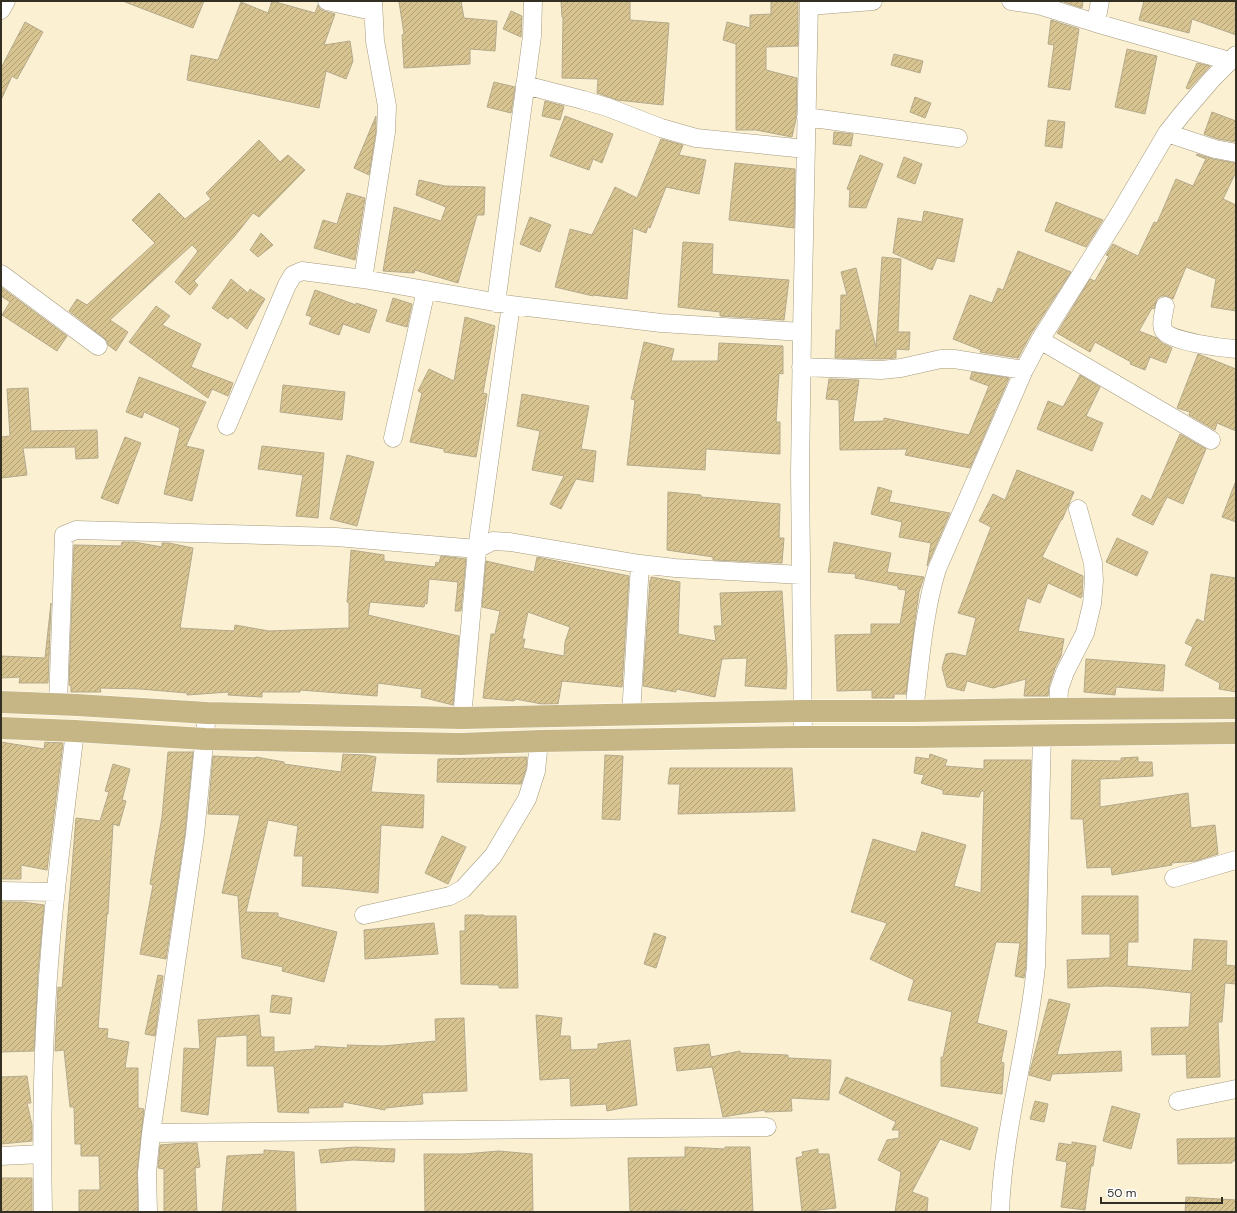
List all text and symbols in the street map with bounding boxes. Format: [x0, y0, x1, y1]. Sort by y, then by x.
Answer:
scale bar [1101, 1179, 1222, 1205]
text: 50 m [1107, 1185, 1136, 1201]

